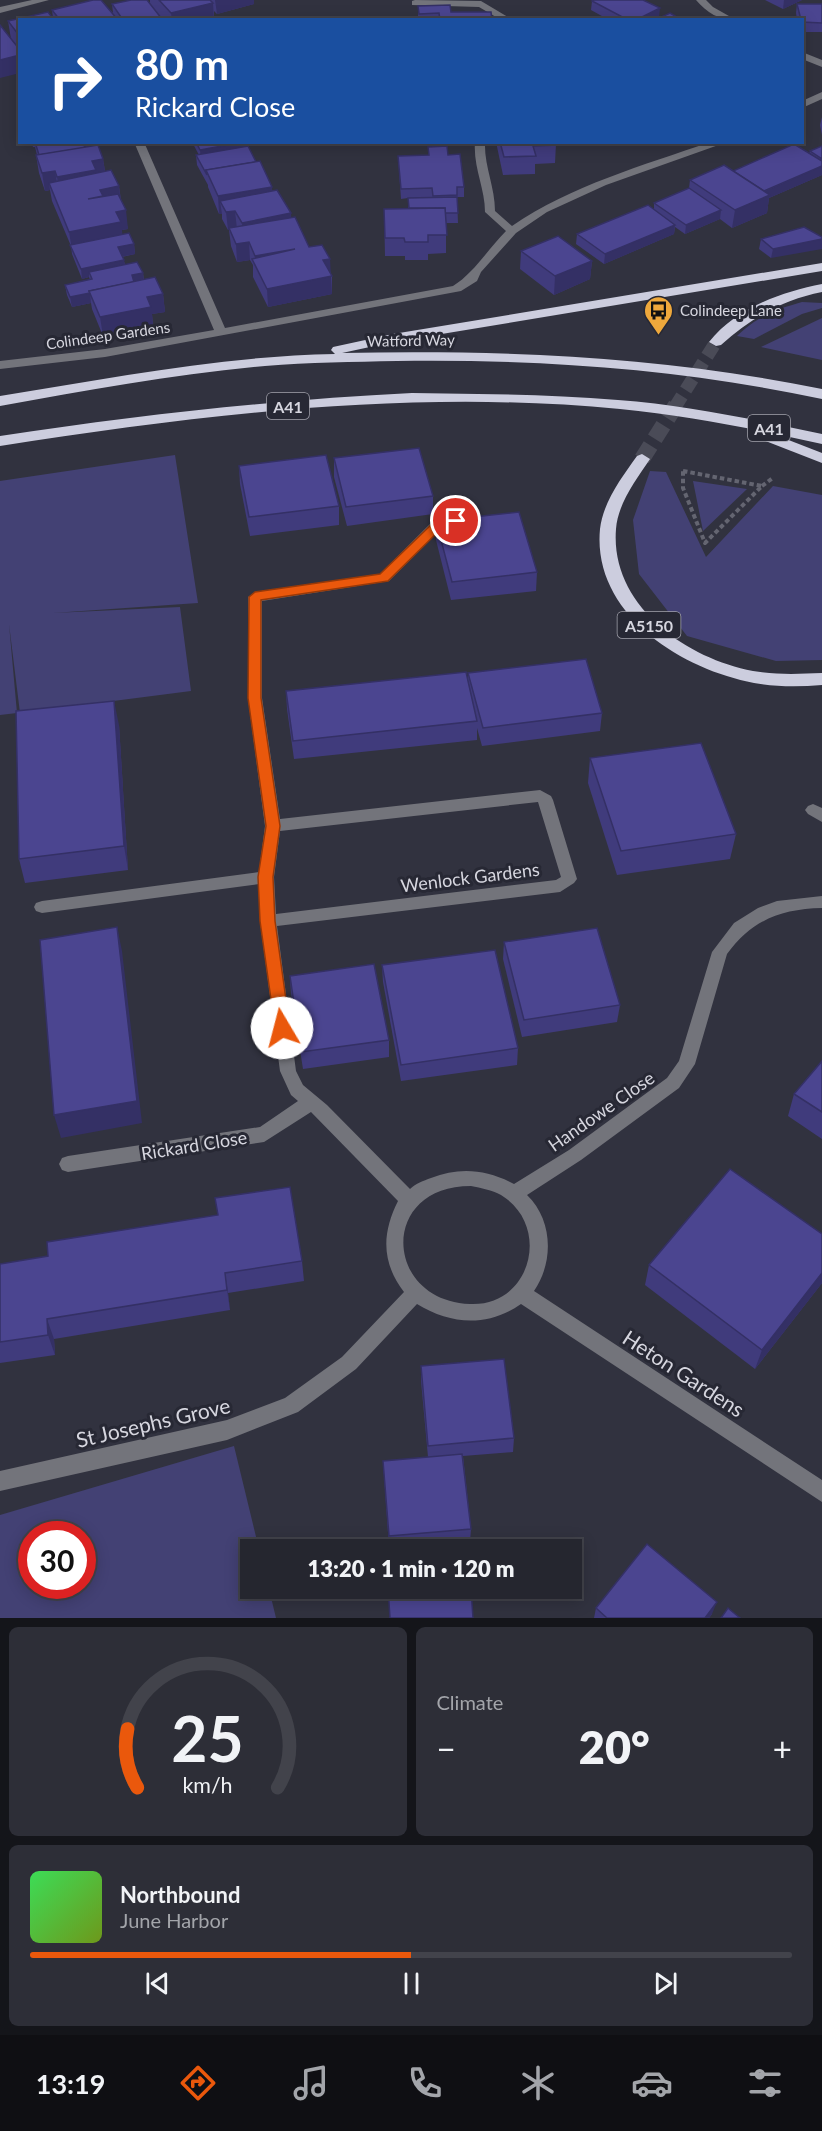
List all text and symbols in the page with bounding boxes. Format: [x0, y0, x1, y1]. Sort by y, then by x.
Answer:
text: 80 m [135, 39, 229, 89]
icon: right [36, 42, 114, 120]
text: Rickard Close [135, 90, 295, 123]
bus stop icon: Colindeep Lane [643, 294, 675, 336]
place label: Colindeep Lane [680, 301, 782, 319]
street label: Colindeep Gardens [45, 317, 171, 353]
street label: Watford Way [367, 330, 455, 350]
road number: A41 [267, 393, 309, 419]
road number: A41 [748, 415, 790, 441]
pin [430, 495, 481, 546]
icon: arrive [439, 504, 472, 537]
road number: A5150 [618, 612, 680, 638]
street label: Wenlock Gardens [399, 858, 541, 896]
position arrow [250, 996, 314, 1060]
street label: Handowe Close [544, 1066, 658, 1156]
street label: Rickard Close [140, 1126, 248, 1164]
street label: Heton Gardens [619, 1324, 749, 1422]
street label: St Josephs Grove [74, 1392, 232, 1452]
speed limit sign: 30 [18, 1521, 96, 1599]
text: 13:20 · 1 min · 120 m [308, 1555, 514, 1582]
text: Climate [437, 1690, 503, 1714]
text: 25 [172, 1700, 244, 1775]
text: 20° [579, 1720, 650, 1774]
text: − [437, 1728, 456, 1768]
text: + [773, 1728, 792, 1768]
text: km/h [183, 1773, 233, 1799]
text: Northbound [120, 1881, 240, 1908]
text: June Harbor [120, 1908, 228, 1932]
icon: previous [141, 1967, 174, 2000]
icon: pause [395, 1967, 428, 2000]
icon: next [649, 1967, 682, 2000]
icon: directions [177, 2062, 219, 2104]
icon: music [290, 2062, 332, 2104]
icon: phone [404, 2062, 446, 2104]
icon: climate [517, 2062, 559, 2104]
icon: car [631, 2062, 673, 2104]
icon: filters [744, 2062, 786, 2104]
text: 13:19 [36, 2067, 105, 2100]

